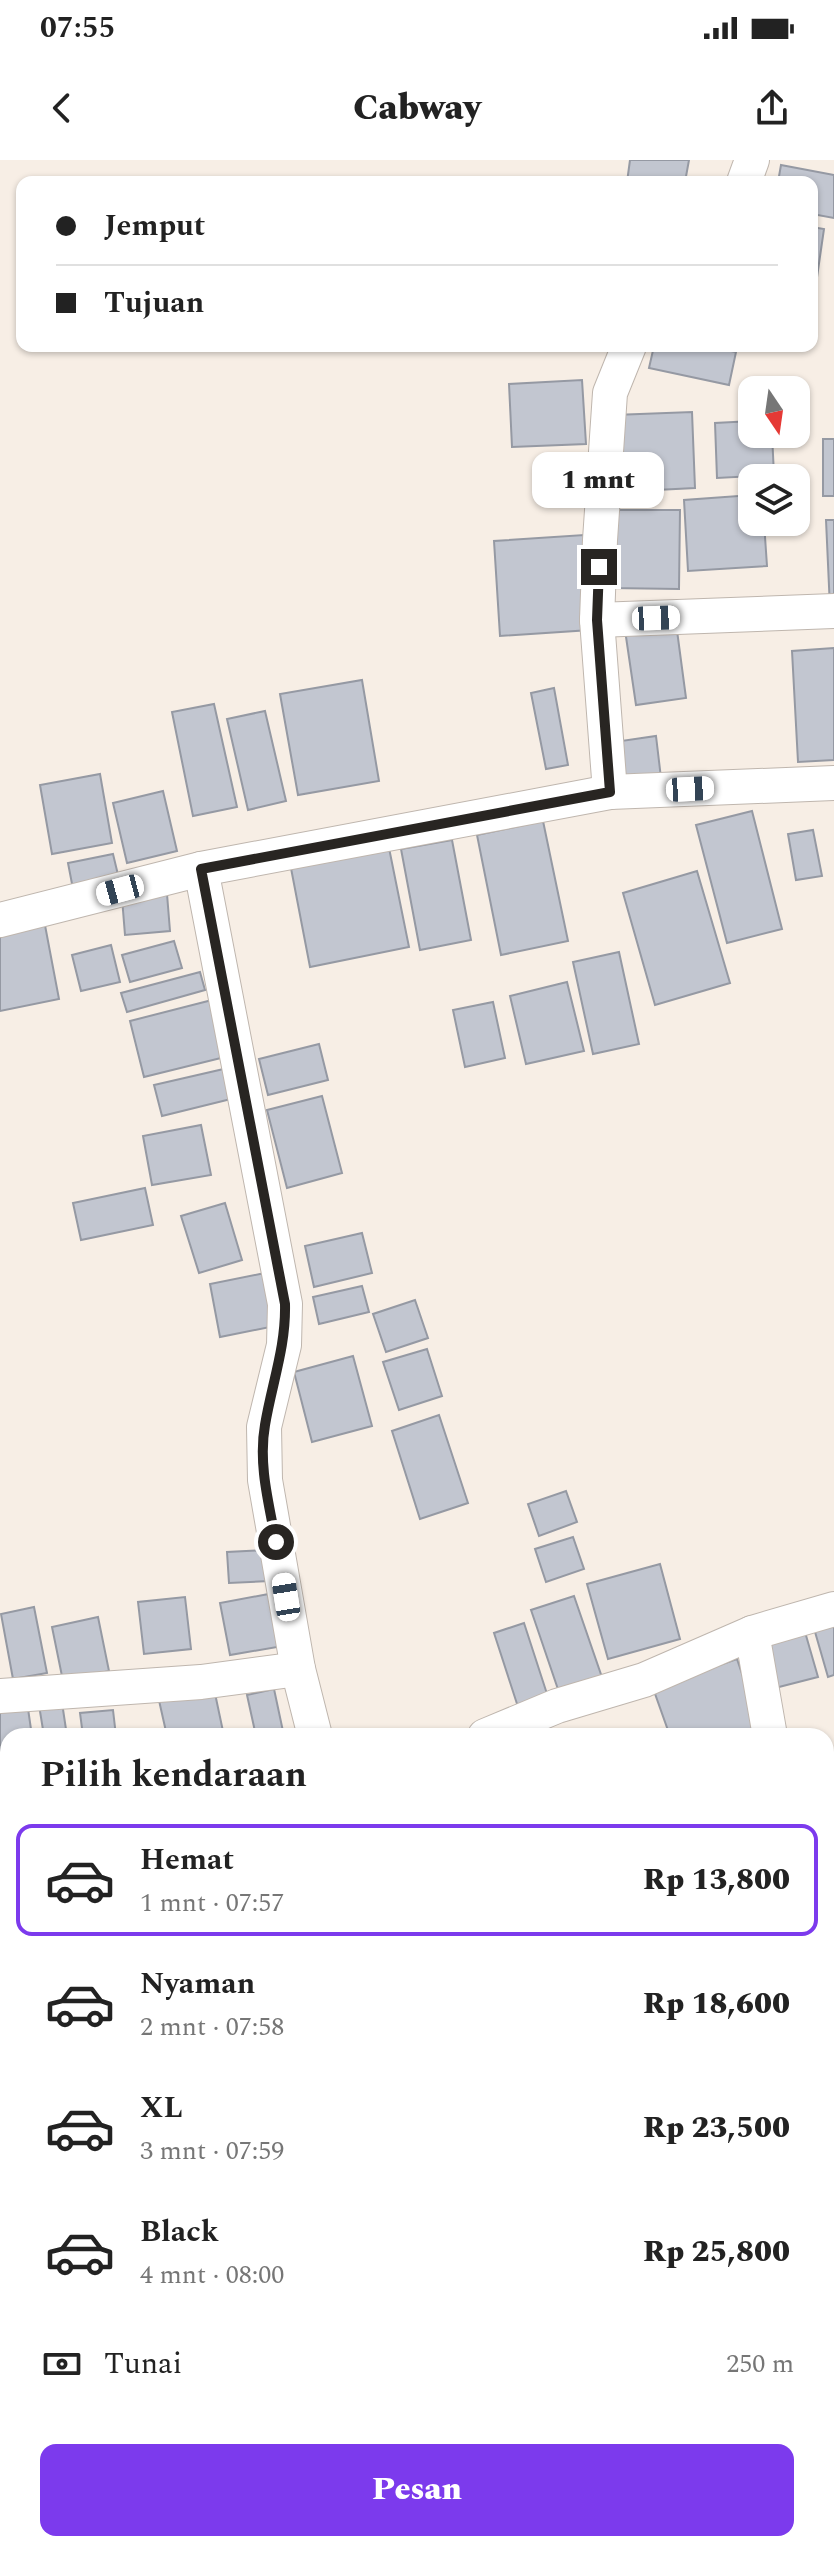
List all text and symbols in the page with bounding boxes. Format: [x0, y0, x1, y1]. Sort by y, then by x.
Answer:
text: 07:55 [40, 5, 115, 51]
text: Cabway [353, 81, 481, 136]
icon: back [40, 86, 84, 130]
icon: share [750, 86, 794, 130]
text: Jemput [104, 203, 205, 249]
text: Tujuan [104, 280, 204, 326]
north arrow [738, 376, 810, 448]
map controls [738, 376, 810, 536]
callout: 1 mnt [533, 451, 665, 507]
text: 1 mnt [561, 460, 635, 500]
button: layers [738, 464, 810, 536]
route end [581, 549, 617, 585]
car [632, 605, 680, 631]
car [665, 776, 715, 802]
car [94, 872, 146, 908]
route start [258, 1524, 294, 1560]
car [270, 1571, 302, 1623]
text: Pilih kendaraan [40, 1748, 307, 1803]
text: Hemat [140, 1837, 234, 1883]
icon: car [44, 1844, 116, 1916]
text: Rp 13,800 [643, 1857, 790, 1903]
text: 1 mnt · 07:57 [140, 1883, 284, 1923]
text: Nyaman [140, 1961, 255, 2007]
icon: car [44, 1968, 116, 2040]
text: Rp 18,600 [643, 1981, 790, 2027]
text: 2 mnt · 07:58 [140, 2007, 284, 2047]
text: XL [140, 2085, 183, 2131]
icon: car [44, 2092, 116, 2164]
text: Rp 23,500 [643, 2105, 790, 2151]
text: 3 mnt · 07:59 [140, 2131, 284, 2171]
text: Black [140, 2209, 219, 2255]
icon: car [44, 2216, 116, 2288]
text: Rp 25,800 [643, 2229, 790, 2275]
text: 4 mnt · 08:00 [140, 2255, 284, 2295]
text: Tunai [104, 2341, 182, 2387]
icon: cash [40, 2342, 84, 2386]
text: 250 m [726, 2344, 794, 2384]
button: Pesan [40, 2444, 794, 2536]

